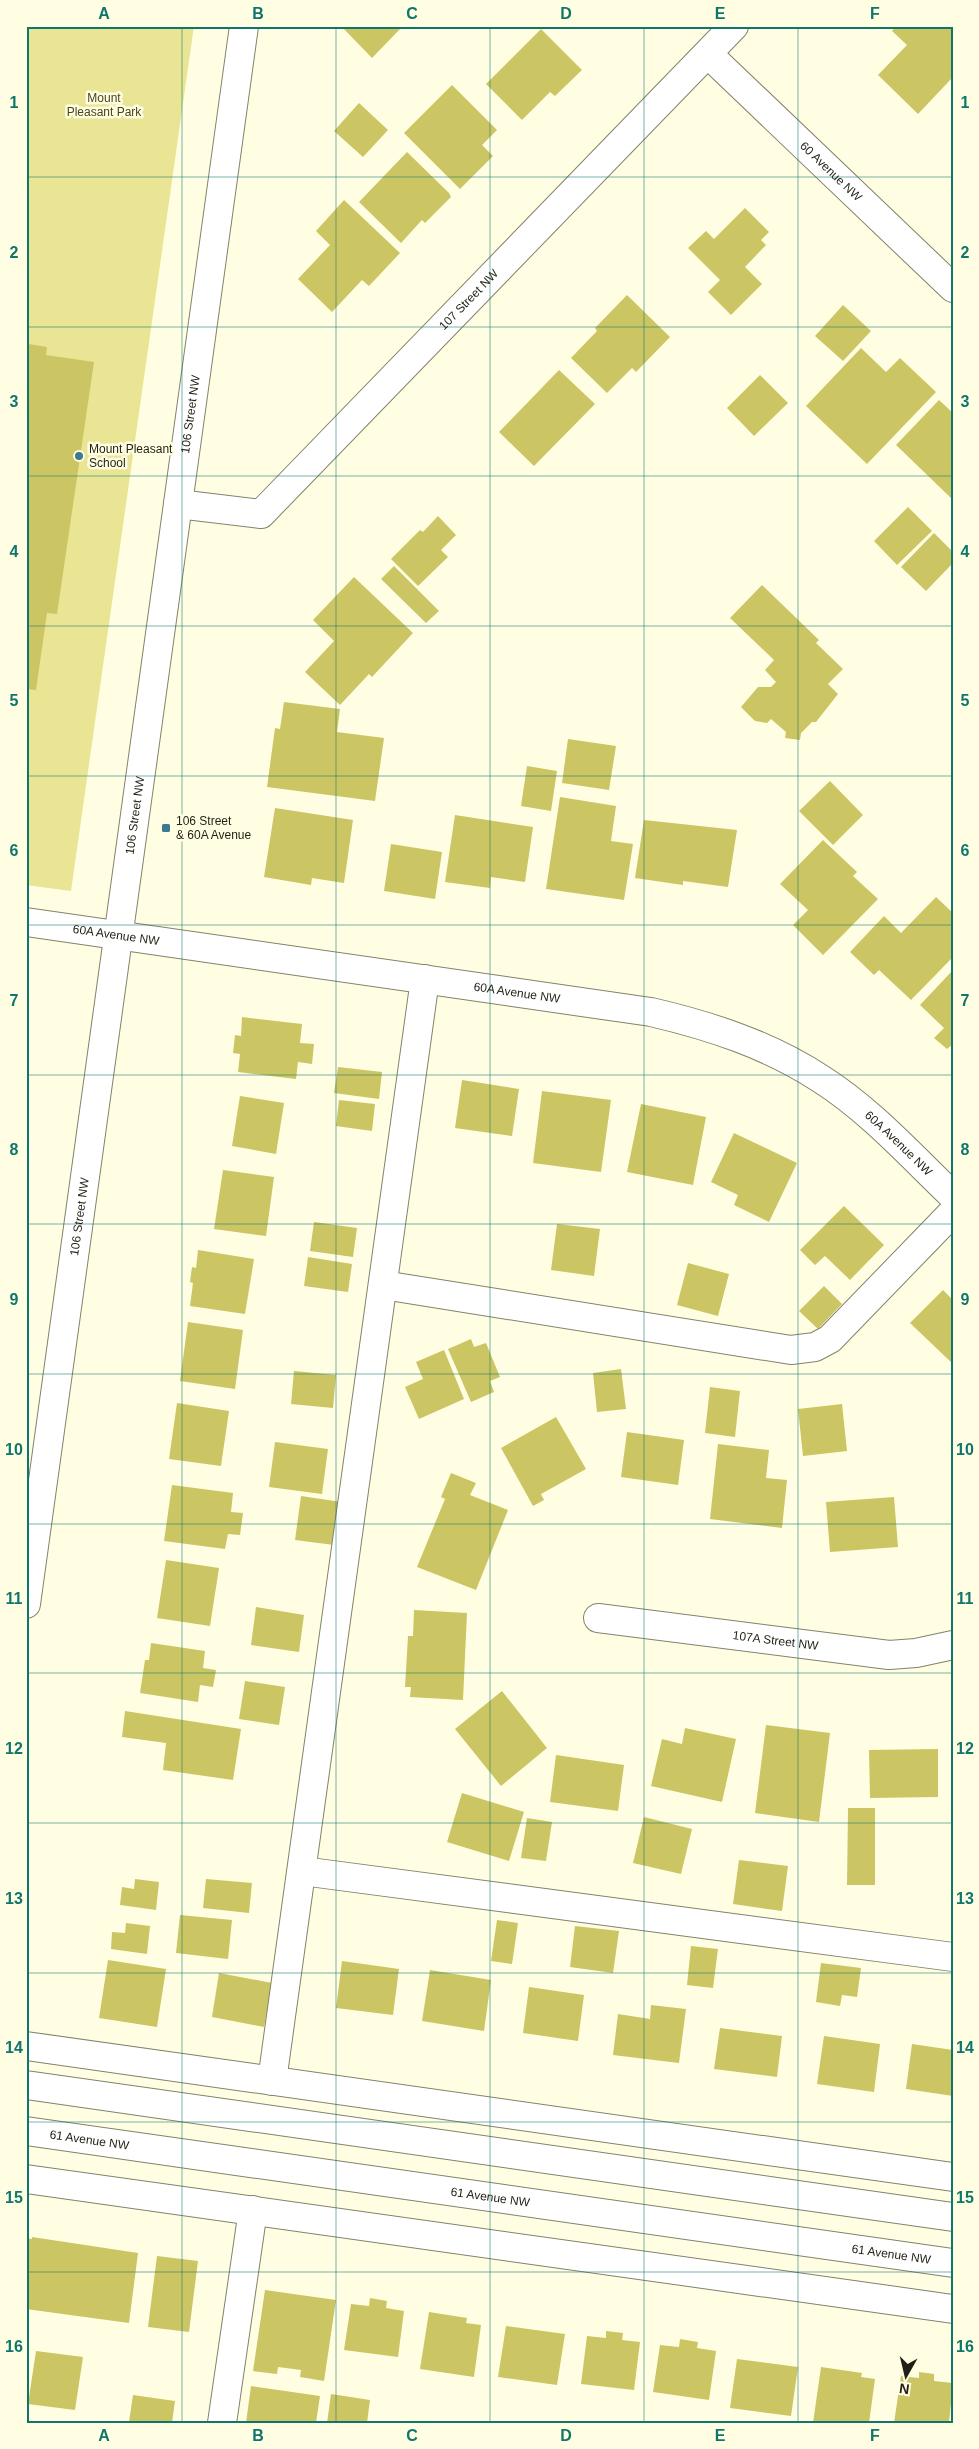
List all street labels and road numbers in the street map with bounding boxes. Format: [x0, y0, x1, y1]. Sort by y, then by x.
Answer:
street label: 60 Avenue NW [797, 139, 865, 205]
street label: 107 Street NW [436, 266, 502, 333]
street label: 106 Street NW [178, 374, 203, 454]
street label: 106 Street NW [123, 775, 147, 855]
street label: 60A Avenue NW [72, 922, 161, 948]
street label: 60A Avenue NW [473, 980, 562, 1006]
street label: 60A Avenue NW [862, 1108, 935, 1179]
street label: 106 Street NW [67, 1176, 92, 1257]
street label: 107A Street NW [732, 1628, 820, 1653]
street label: 61 Avenue NW [49, 2127, 131, 2153]
street label: 61 Avenue NW [450, 2185, 532, 2210]
street label: 61 Avenue NW [851, 2242, 932, 2267]

